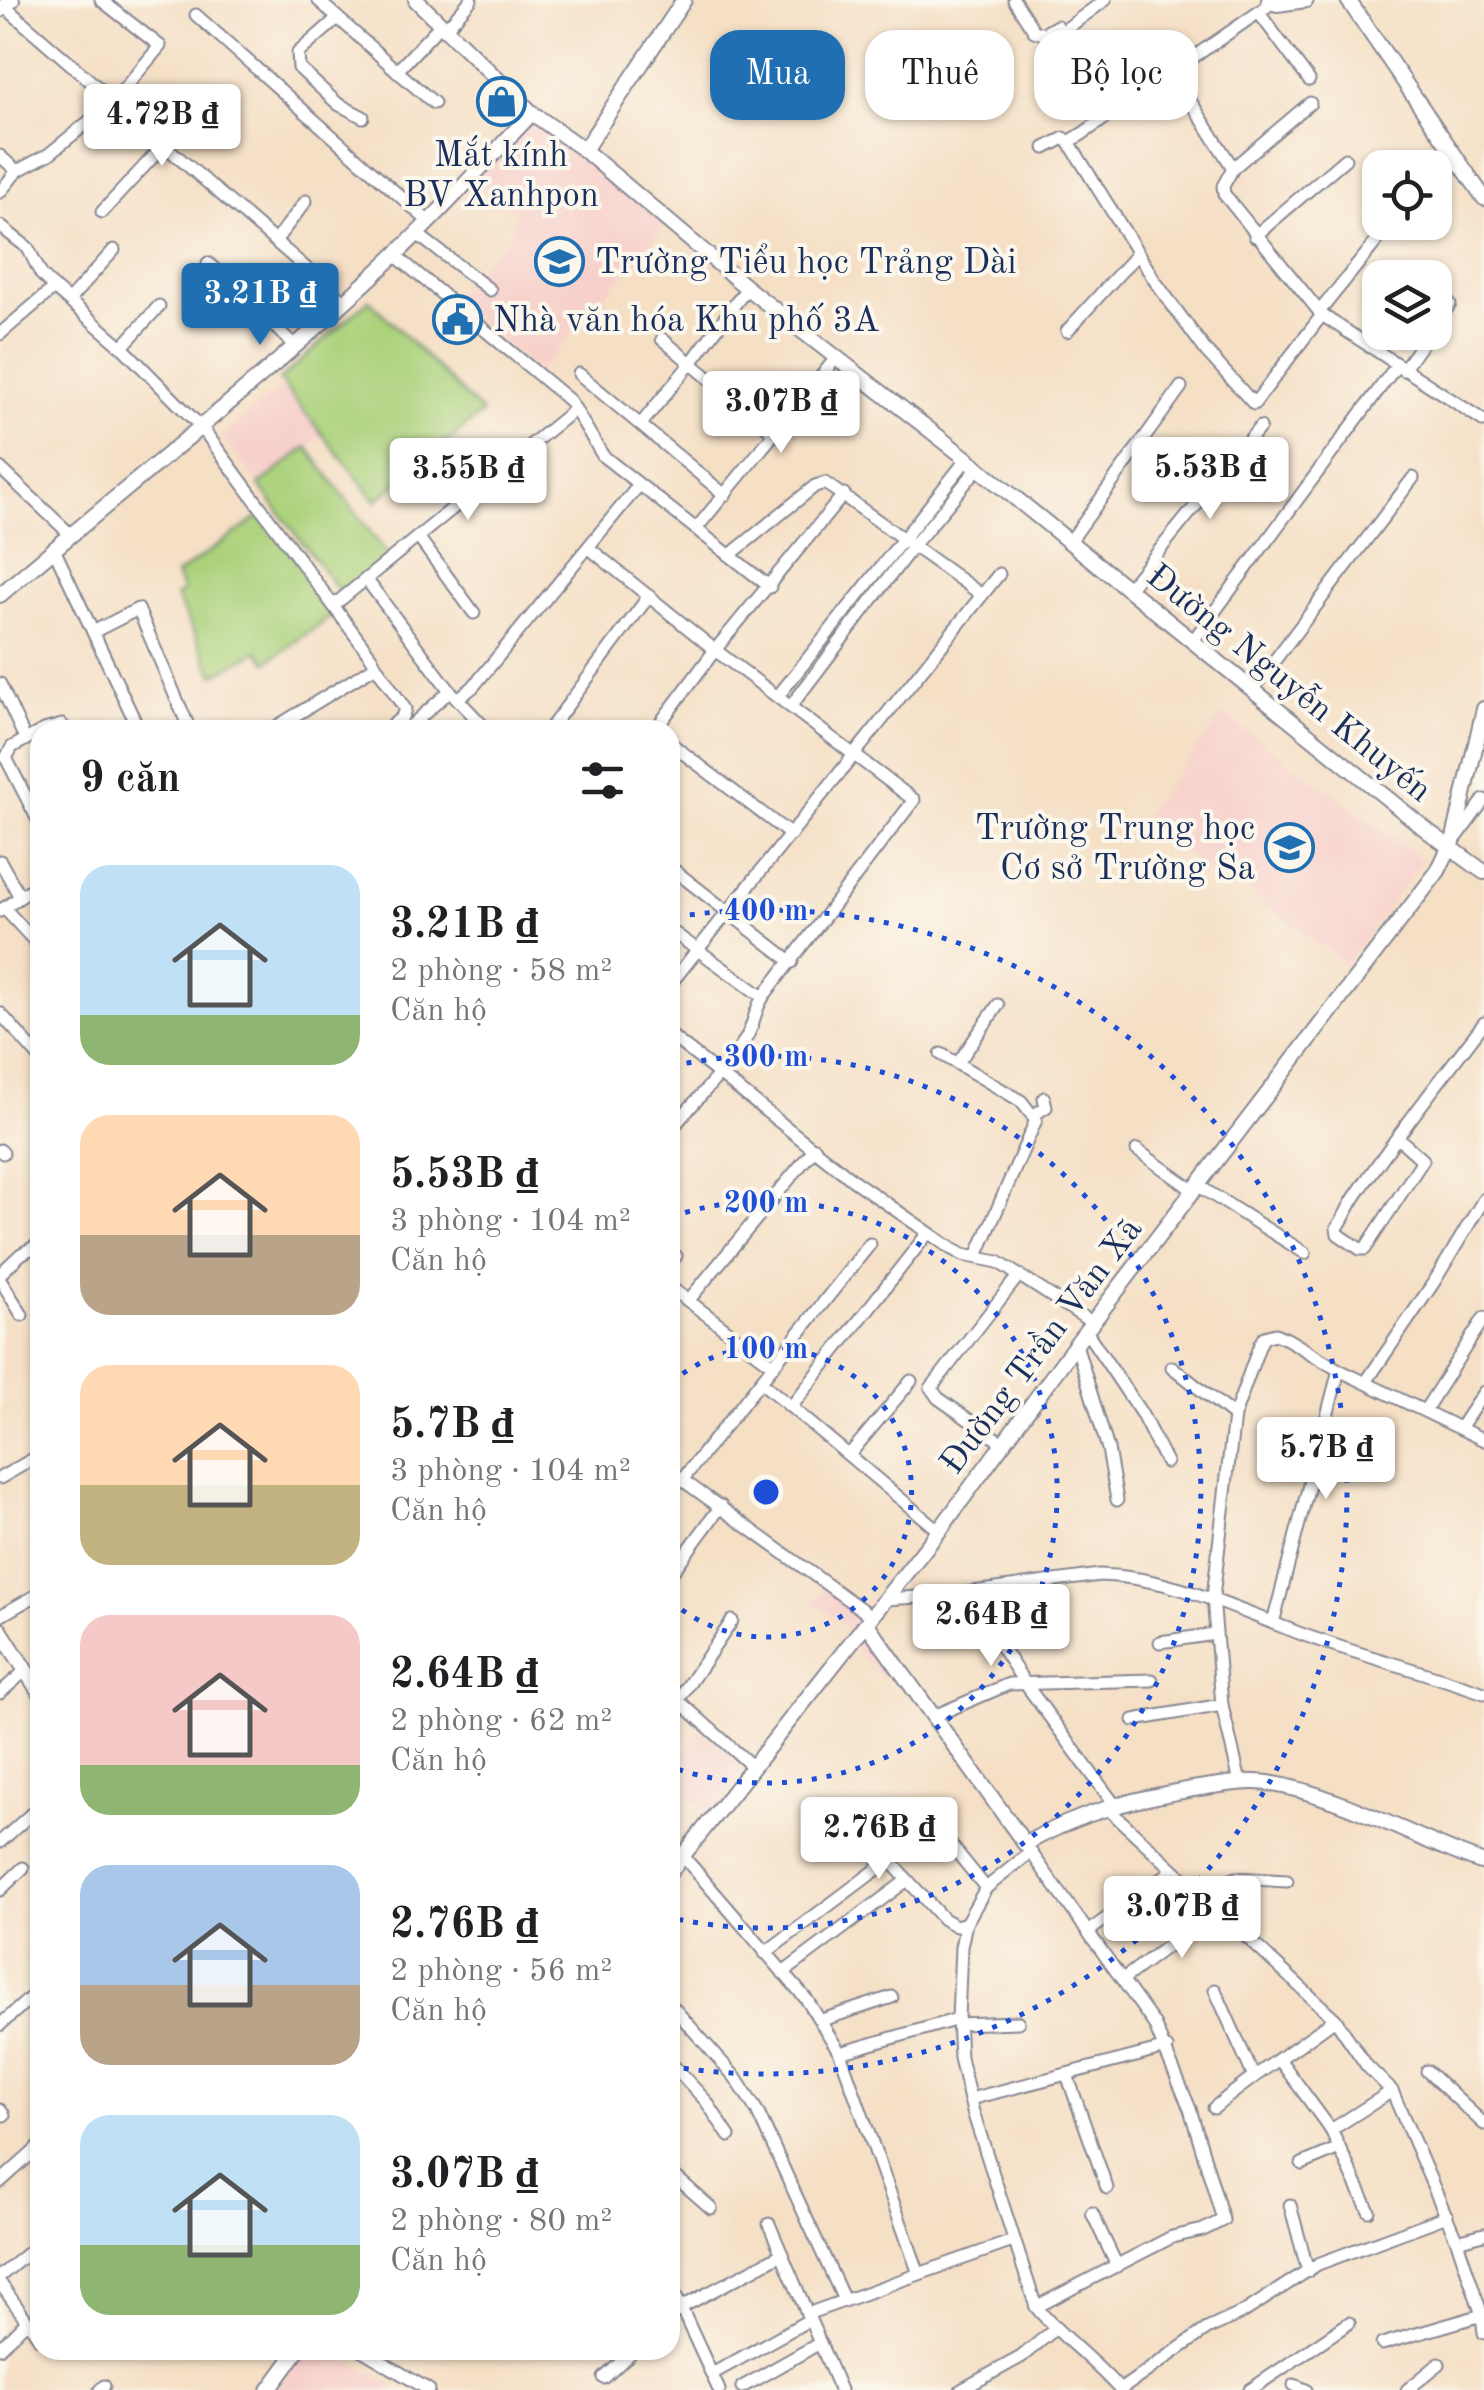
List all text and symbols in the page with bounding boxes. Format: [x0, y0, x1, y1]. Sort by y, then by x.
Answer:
chip: Mua [710, 30, 845, 120]
chip: Thuê [865, 30, 1014, 120]
chip: Bộ lọc [1034, 30, 1198, 120]
shop icon: Mắt kính BV Xanhpon [475, 76, 527, 128]
pin: 4.72B ₫ [70, 84, 254, 169]
text: 4.72B ₫ [106, 100, 218, 132]
place label: Mắt kính BV Xanhpon [403, 135, 599, 214]
map controls [1362, 150, 1452, 350]
button: locate [1362, 150, 1452, 240]
school or university icon: Trường Tiểu học Trảng Dài [534, 235, 586, 287]
place label: Trường Tiểu học Trảng Dài [595, 243, 1017, 281]
button: layers [1362, 260, 1452, 350]
pin: 3.21B ₫ [168, 263, 352, 348]
text: 3.21B ₫ [204, 279, 316, 311]
public building icon: Nhà văn hóa Khu phố 3A [432, 293, 484, 345]
place label: Nhà văn hóa Khu phố 3A [493, 302, 879, 339]
pin: 3.07B ₫ [689, 371, 873, 456]
text: 3.07B ₫ [725, 387, 837, 419]
pin: 5.53B ₫ [1118, 437, 1302, 522]
pin: 3.55B ₫ [376, 438, 560, 523]
text: 5.53B ₫ [1154, 453, 1266, 485]
text: 3.55B ₫ [412, 454, 524, 486]
street label: Đường Nguyễn Khuyến [1139, 556, 1439, 809]
icon: filters [575, 753, 630, 808]
text: 9 căn [80, 759, 180, 801]
place label: Trường Trung học Cơ sở Trường Sa [975, 812, 1255, 887]
school or university icon: Trường Trung học Cơ sở Trường Sa [1264, 821, 1316, 873]
text: 400 m [724, 897, 808, 927]
icon: home [160, 905, 280, 1025]
text: 3.21B ₫ [390, 905, 538, 947]
text: 2 phòng · 58 m² [390, 956, 612, 988]
text: Căn hộ [390, 996, 487, 1028]
text: 300 m [724, 1043, 808, 1073]
icon: home [160, 1155, 280, 1275]
text: 5.53B ₫ [390, 1155, 538, 1197]
text: 200 m [724, 1189, 808, 1219]
text: 3 phòng · 104 m² [390, 1206, 631, 1238]
street label: Đường Trần Văn Xã [931, 1210, 1149, 1481]
text: Căn hộ [390, 1246, 487, 1278]
text: 100 m [724, 1335, 808, 1365]
icon: home [160, 1405, 280, 1525]
text: 5.7B ₫ [390, 1405, 514, 1447]
pin: 5.7B ₫ [1245, 1417, 1407, 1502]
text: 5.7B ₫ [1279, 1433, 1373, 1465]
text: 3 phòng · 104 m² [390, 1456, 631, 1488]
centre of rings [748, 1474, 784, 1510]
text: Căn hộ [390, 1496, 487, 1528]
pin: 2.64B ₫ [899, 1584, 1083, 1669]
text: 2.64B ₫ [935, 1600, 1047, 1632]
icon: home [160, 1655, 280, 1775]
text: 2.64B ₫ [390, 1655, 538, 1697]
text: 2 phòng · 62 m² [390, 1706, 612, 1738]
text: Căn hộ [390, 1746, 487, 1778]
pin: 2.76B ₫ [787, 1797, 971, 1882]
text: 2.76B ₫ [823, 1813, 935, 1845]
pin: 3.07B ₫ [1090, 1876, 1274, 1961]
text: 3.07B ₫ [1126, 1892, 1238, 1924]
icon: home [160, 1905, 280, 2025]
text: 2.76B ₫ [390, 1905, 538, 1947]
text: 2 phòng · 56 m² [390, 1956, 612, 1988]
text: Căn hộ [390, 1996, 487, 2028]
icon: home [160, 2155, 280, 2275]
text: 3.07B ₫ [390, 2155, 538, 2197]
text: 2 phòng · 80 m² [390, 2206, 612, 2238]
text: Căn hộ [390, 2246, 487, 2278]

